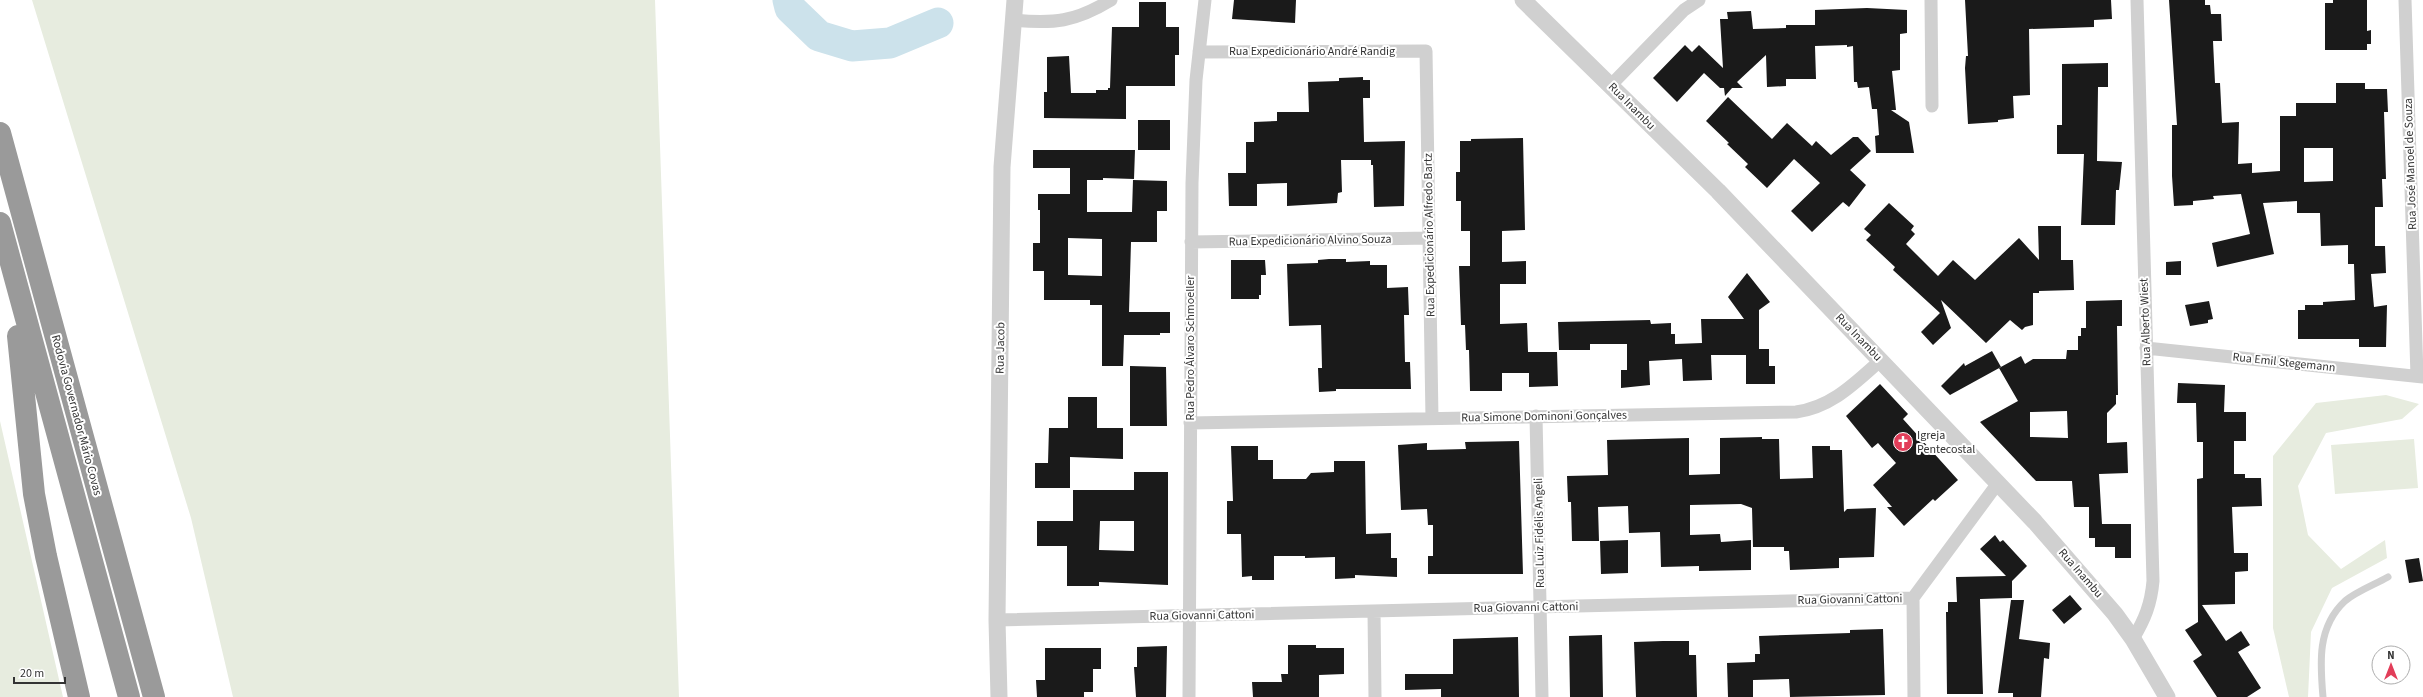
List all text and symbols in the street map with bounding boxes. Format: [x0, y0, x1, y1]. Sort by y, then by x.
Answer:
street label: Rua Expedicionário André Randig [1229, 43, 1395, 60]
street label: Rua Inambu [1604, 79, 1659, 134]
street label: Rua José Manoel de Souza [2400, 98, 2421, 230]
street label: Rua Expedicionário Alfredo Bartz [1420, 153, 1439, 317]
street label: Rua Expedicionário Alvino Souza [1228, 231, 1392, 250]
street label: Rua Pedro Álvaro Schmoeller [1182, 275, 1199, 420]
street label: Rua Alberto Wiest [2135, 278, 2156, 366]
street label: Rua Inambu [1831, 310, 1886, 365]
street label: Rua Jacob [992, 322, 1009, 374]
street label: Rodovia Governador Mário Covas [47, 333, 106, 497]
street label: Rua Emil Stegemann [2232, 349, 2336, 376]
street label: Rua Simone Dominoni Gonçalves [1461, 407, 1627, 426]
place label: Igreja Pentecostal [1917, 427, 1975, 458]
church icon: Igreja Pentecostal [1892, 431, 1914, 453]
street label: Rua Luiz Fidélis Angeli [1530, 478, 1549, 588]
street label: Rua Inambu [2054, 545, 2107, 602]
street label: Rua Giovanni Cattoni [1797, 590, 1903, 609]
street label: Rua Giovanni Cattoni [1473, 598, 1579, 617]
street label: Rua Giovanni Cattoni [1149, 606, 1255, 625]
north arrow [2371, 645, 2411, 685]
text: N [2387, 648, 2395, 663]
scale bar [14, 659, 65, 685]
text: 20 m [20, 665, 44, 682]

